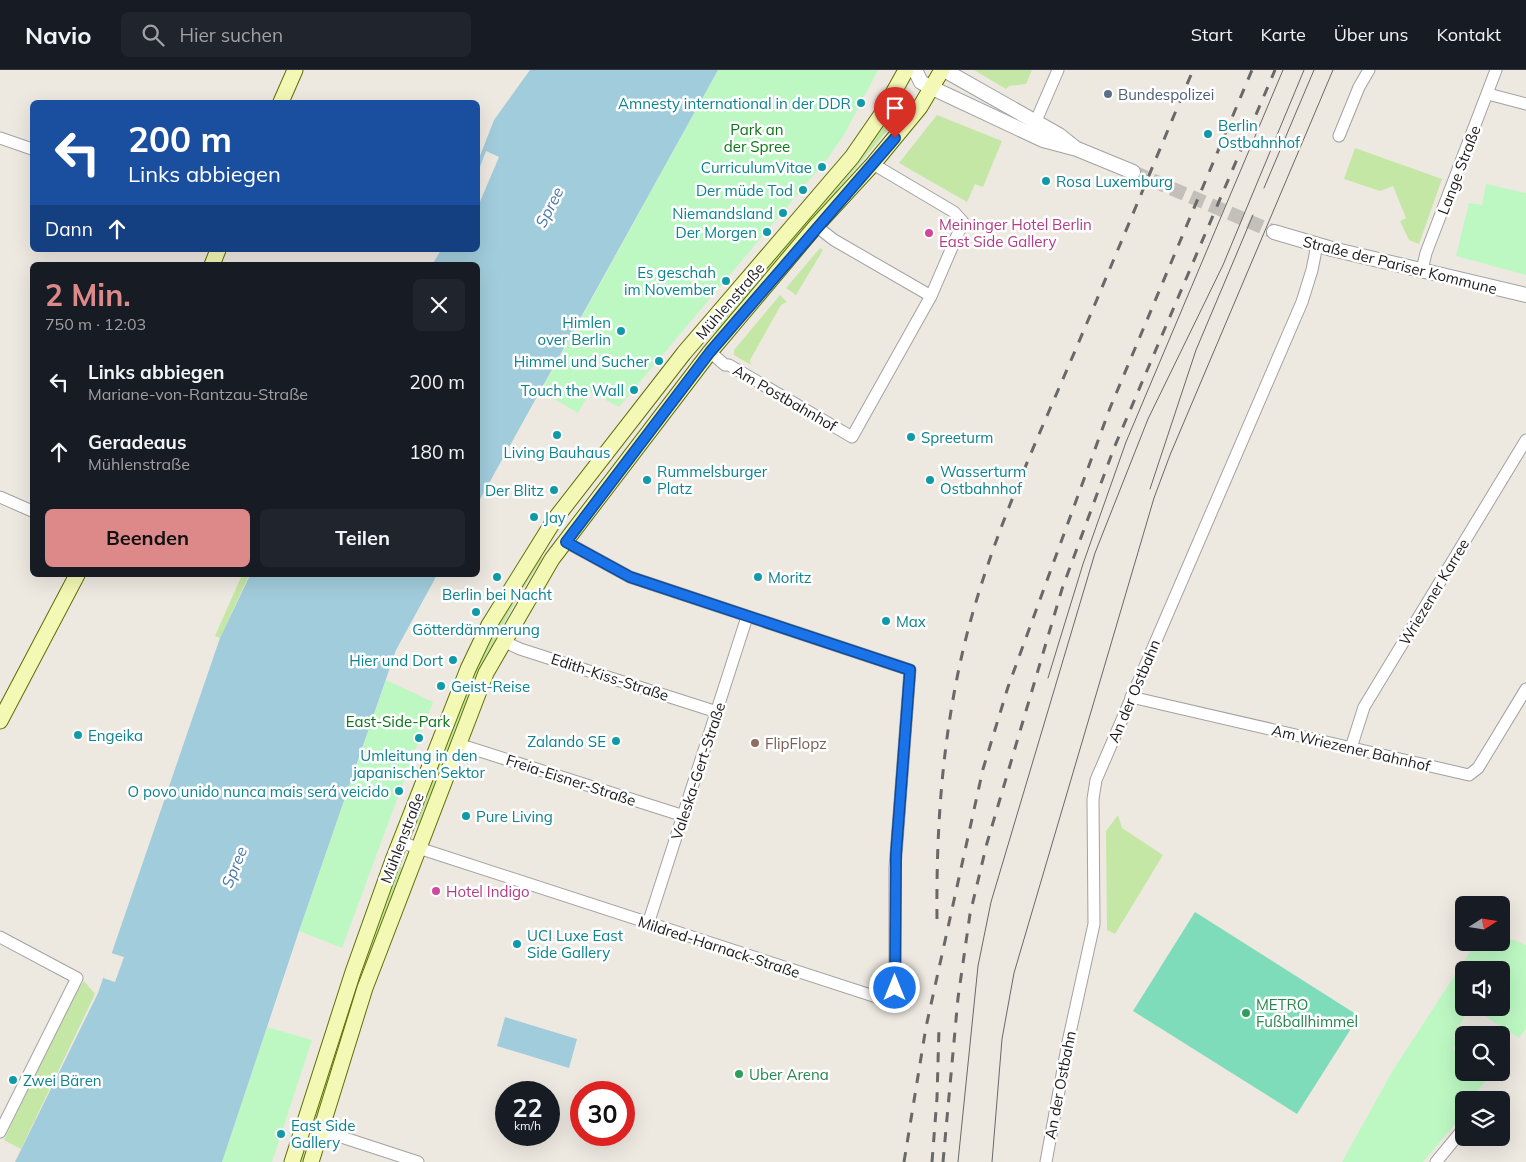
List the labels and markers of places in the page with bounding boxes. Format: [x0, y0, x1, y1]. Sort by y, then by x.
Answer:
place label: Bundespolizei [1118, 85, 1214, 104]
pin [874, 87, 916, 138]
marker: Bundespolizei [1102, 88, 1114, 100]
place label: Amnesty international in der DDR [618, 94, 851, 113]
marker: Amnesty international in der DDR [855, 97, 867, 109]
place label: Berlin Ostbahnhof [1218, 116, 1301, 152]
marker: Berlin Ostbahnhof [1202, 128, 1214, 140]
place label: CurriculumVitae [701, 158, 812, 177]
marker: CurriculumVitae [816, 161, 828, 173]
place label: Rosa Luxemburg [1056, 172, 1173, 191]
marker: Rosa Luxemburg [1040, 175, 1052, 187]
place label: Der müde Tod [696, 181, 793, 200]
marker: Der müde Tod [797, 184, 809, 196]
place label: Niemandsland [672, 204, 773, 223]
marker: Niemandsland [777, 207, 789, 219]
place label: Meininger Hotel Berlin East Side Gallery [939, 215, 1092, 251]
place label: Der Morgen [675, 223, 757, 242]
marker: Der Morgen [761, 226, 773, 238]
marker: Meininger Hotel Berlin East Side Gallery [923, 227, 935, 239]
place label: Es geschah im November [624, 263, 717, 299]
marker: Es geschah im November [720, 275, 732, 287]
place label: Himlen over Berlin [537, 313, 611, 349]
marker: Himlen over Berlin [615, 325, 627, 337]
place label: Himmel und Sucher [514, 352, 650, 371]
marker: Himmel und Sucher [653, 355, 665, 367]
place label: Touch the Wall [521, 381, 624, 400]
marker: Touch the Wall [628, 384, 640, 396]
place label: Spreeturm [921, 428, 994, 447]
marker: Living Bauhaus [551, 429, 563, 441]
marker: Spreeturm [905, 431, 917, 443]
place label: Living Bauhaus [504, 443, 610, 462]
place label: Rummelsburger Platz [657, 462, 768, 498]
place label: Wasserturm Ostbahnhof [940, 462, 1026, 498]
marker: Rummelsburger Platz [641, 474, 653, 486]
marker: Wasserturm Ostbahnhof [924, 474, 936, 486]
place label: Der Blitz [485, 481, 544, 500]
marker: Der Blitz [548, 484, 560, 496]
place label: Jay [544, 508, 566, 527]
marker: Jay [528, 511, 540, 523]
place label: Moritz [768, 568, 812, 587]
marker: Berlin bei Nacht [491, 571, 503, 583]
marker: Moritz [752, 571, 764, 583]
place label: Berlin bei Nacht [442, 585, 552, 604]
marker: Götterdämmerung [470, 606, 482, 618]
place label: Max [896, 612, 926, 631]
marker: Max [880, 615, 892, 627]
place label: Götterdämmerung [412, 620, 540, 639]
place label: Hier und Dort [349, 651, 443, 670]
marker: Hier und Dort [447, 654, 459, 666]
place label: Geist-Reise [451, 677, 530, 696]
marker: Geist-Reise [435, 680, 447, 692]
place label: Engeika [88, 726, 143, 745]
marker: Engeika [72, 729, 84, 741]
marker: Umleitung in den japanischen Sektor [413, 732, 425, 744]
place label: Zalando SE [527, 732, 606, 751]
place label: FlipFlopz [765, 734, 827, 753]
marker: Zalando SE [610, 735, 622, 747]
marker: FlipFlopz [749, 737, 761, 749]
place label: Umleitung in den japanischen Sektor [352, 746, 485, 782]
place label: O povo unido nunca mais será veicido [128, 782, 389, 801]
marker: O povo unido nunca mais será veicido [393, 785, 405, 797]
place label: Pure Living [476, 807, 553, 826]
marker: Pure Living [460, 810, 472, 822]
place label: Hotel Indigo [446, 882, 530, 901]
marker: Hotel Indigo [430, 885, 442, 897]
place label: UCI Luxe East Side Gallery [527, 926, 623, 962]
marker: UCI Luxe East Side Gallery [511, 938, 523, 950]
place label: METRO Fußballhimmel [1256, 995, 1358, 1031]
marker: METRO Fußballhimmel [1240, 1007, 1252, 1019]
place label: Uber Arena [749, 1065, 829, 1084]
marker: Uber Arena [733, 1068, 745, 1080]
place label: Zwei Bären [23, 1071, 102, 1090]
marker: Zwei Bären [7, 1074, 19, 1086]
place label: East Side Gallery [291, 1116, 355, 1152]
marker: East Side Gallery [275, 1128, 287, 1140]

